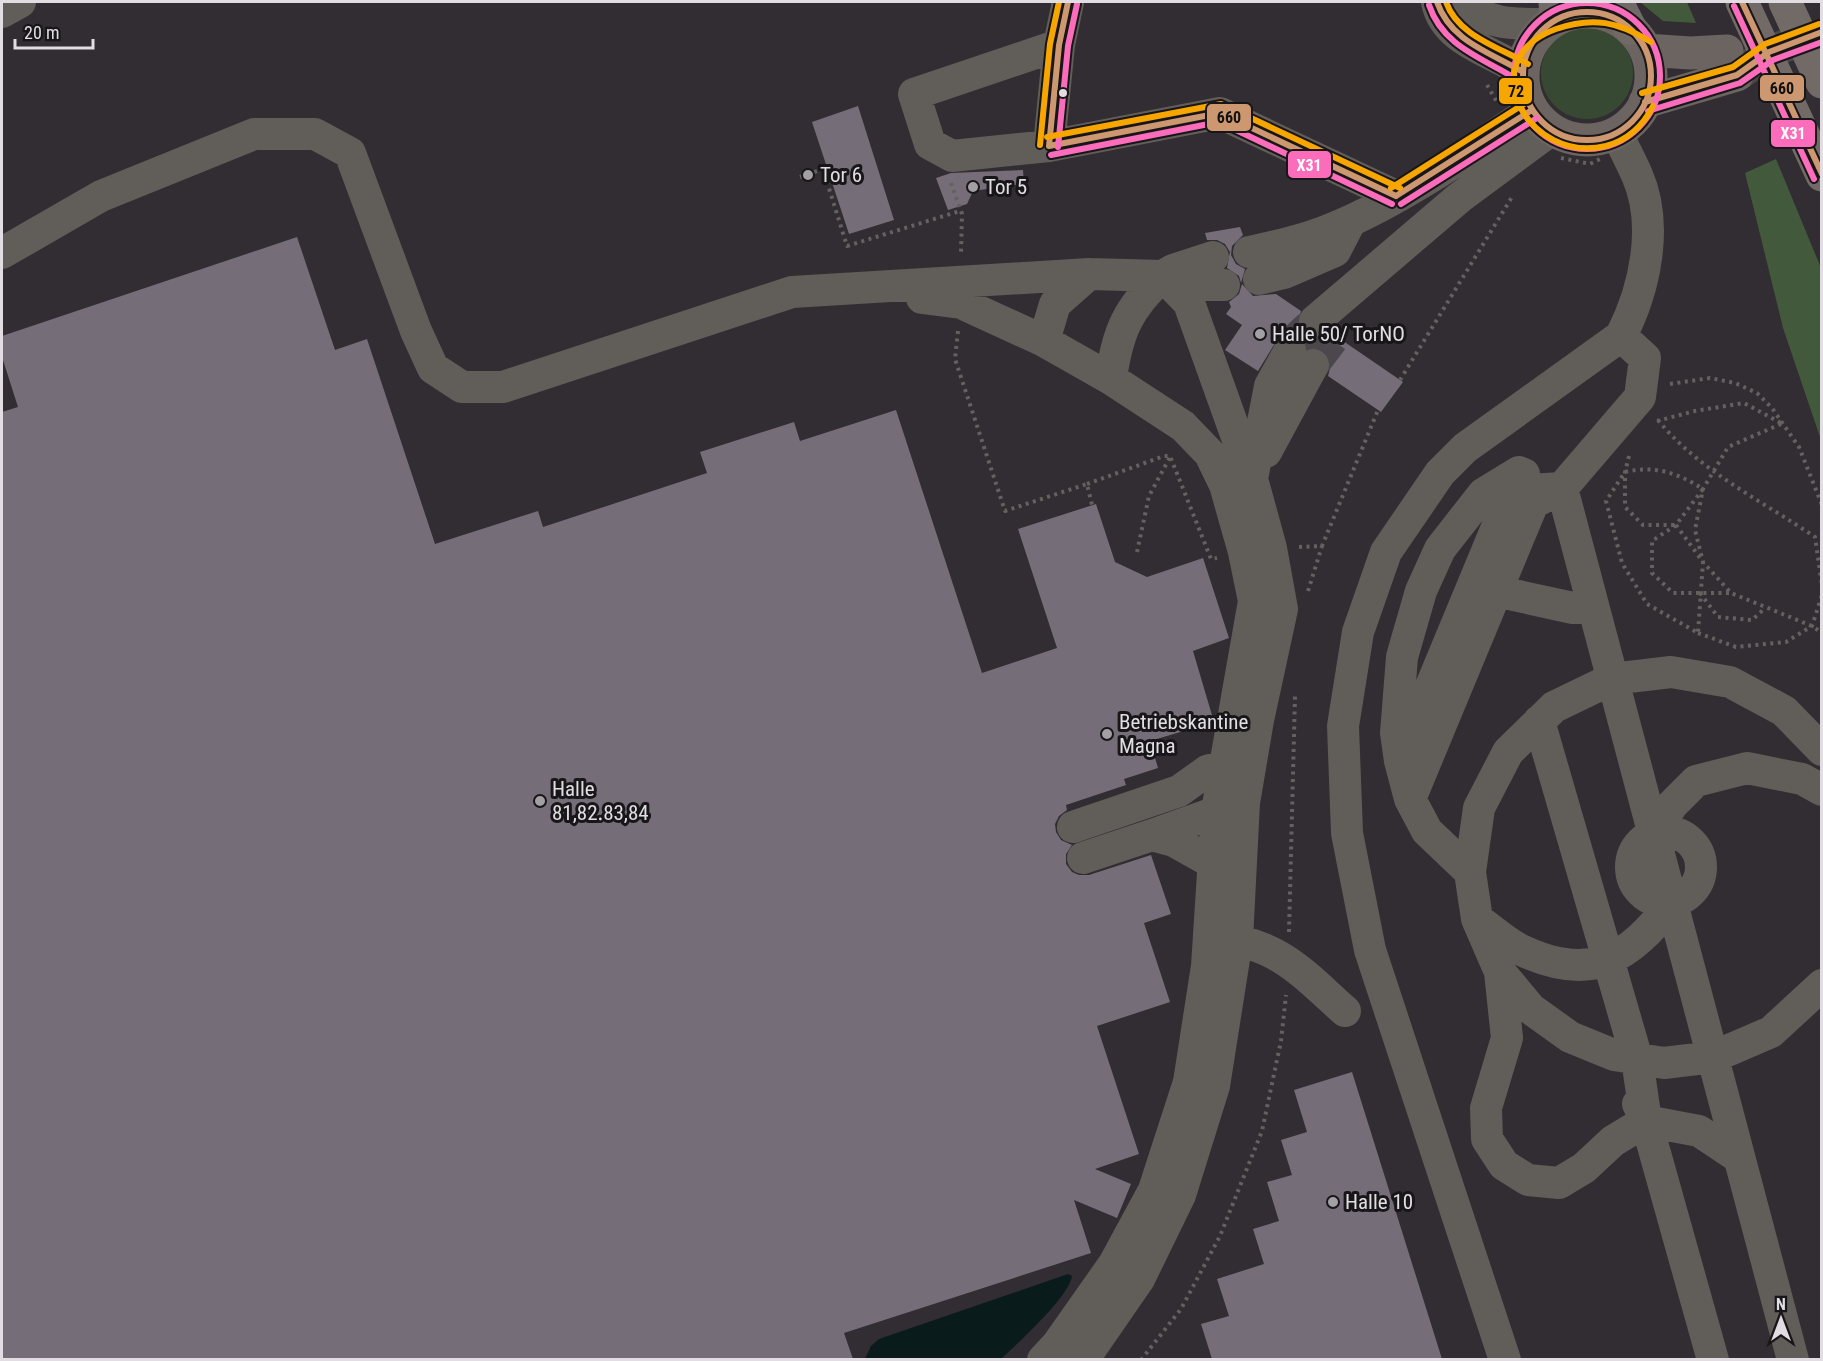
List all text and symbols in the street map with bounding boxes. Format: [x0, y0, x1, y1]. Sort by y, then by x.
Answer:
scale bar [15, 12, 93, 50]
text: 20 m [24, 22, 59, 43]
line badge: 660 [1759, 74, 1805, 102]
line badge: 72 [1498, 77, 1533, 105]
text: 660 [1770, 79, 1794, 98]
text: 72 [1508, 82, 1524, 101]
unlabelled marker [1057, 87, 1069, 99]
line badge: 660 [1206, 103, 1252, 132]
text: 660 [1217, 108, 1241, 127]
line badge: X31 [1770, 119, 1816, 148]
text: X31 [1780, 124, 1806, 143]
line badge: X31 [1287, 150, 1332, 179]
text: X31 [1296, 156, 1322, 175]
place label: Tor 6 [820, 163, 862, 187]
marker: Tor 6 [801, 168, 815, 182]
place label: Tor 5 [985, 175, 1027, 199]
marker: Tor 5 [966, 180, 980, 194]
place label: Halle 50/ TorNO [1272, 322, 1405, 346]
marker: Halle 50/ TorNO [1253, 327, 1267, 341]
place label: Betriebskantine Magna [1119, 710, 1248, 758]
marker: Betriebskantine Magna [1100, 727, 1114, 741]
place label: Halle 81,82.83,84 [552, 777, 649, 825]
marker: Halle 81,82.83,84 [533, 794, 547, 808]
place label: Halle 10 [1345, 1190, 1413, 1214]
marker: Halle 10 [1326, 1195, 1340, 1209]
north arrow [1751, 1289, 1811, 1349]
text: N [1776, 1295, 1786, 1314]

